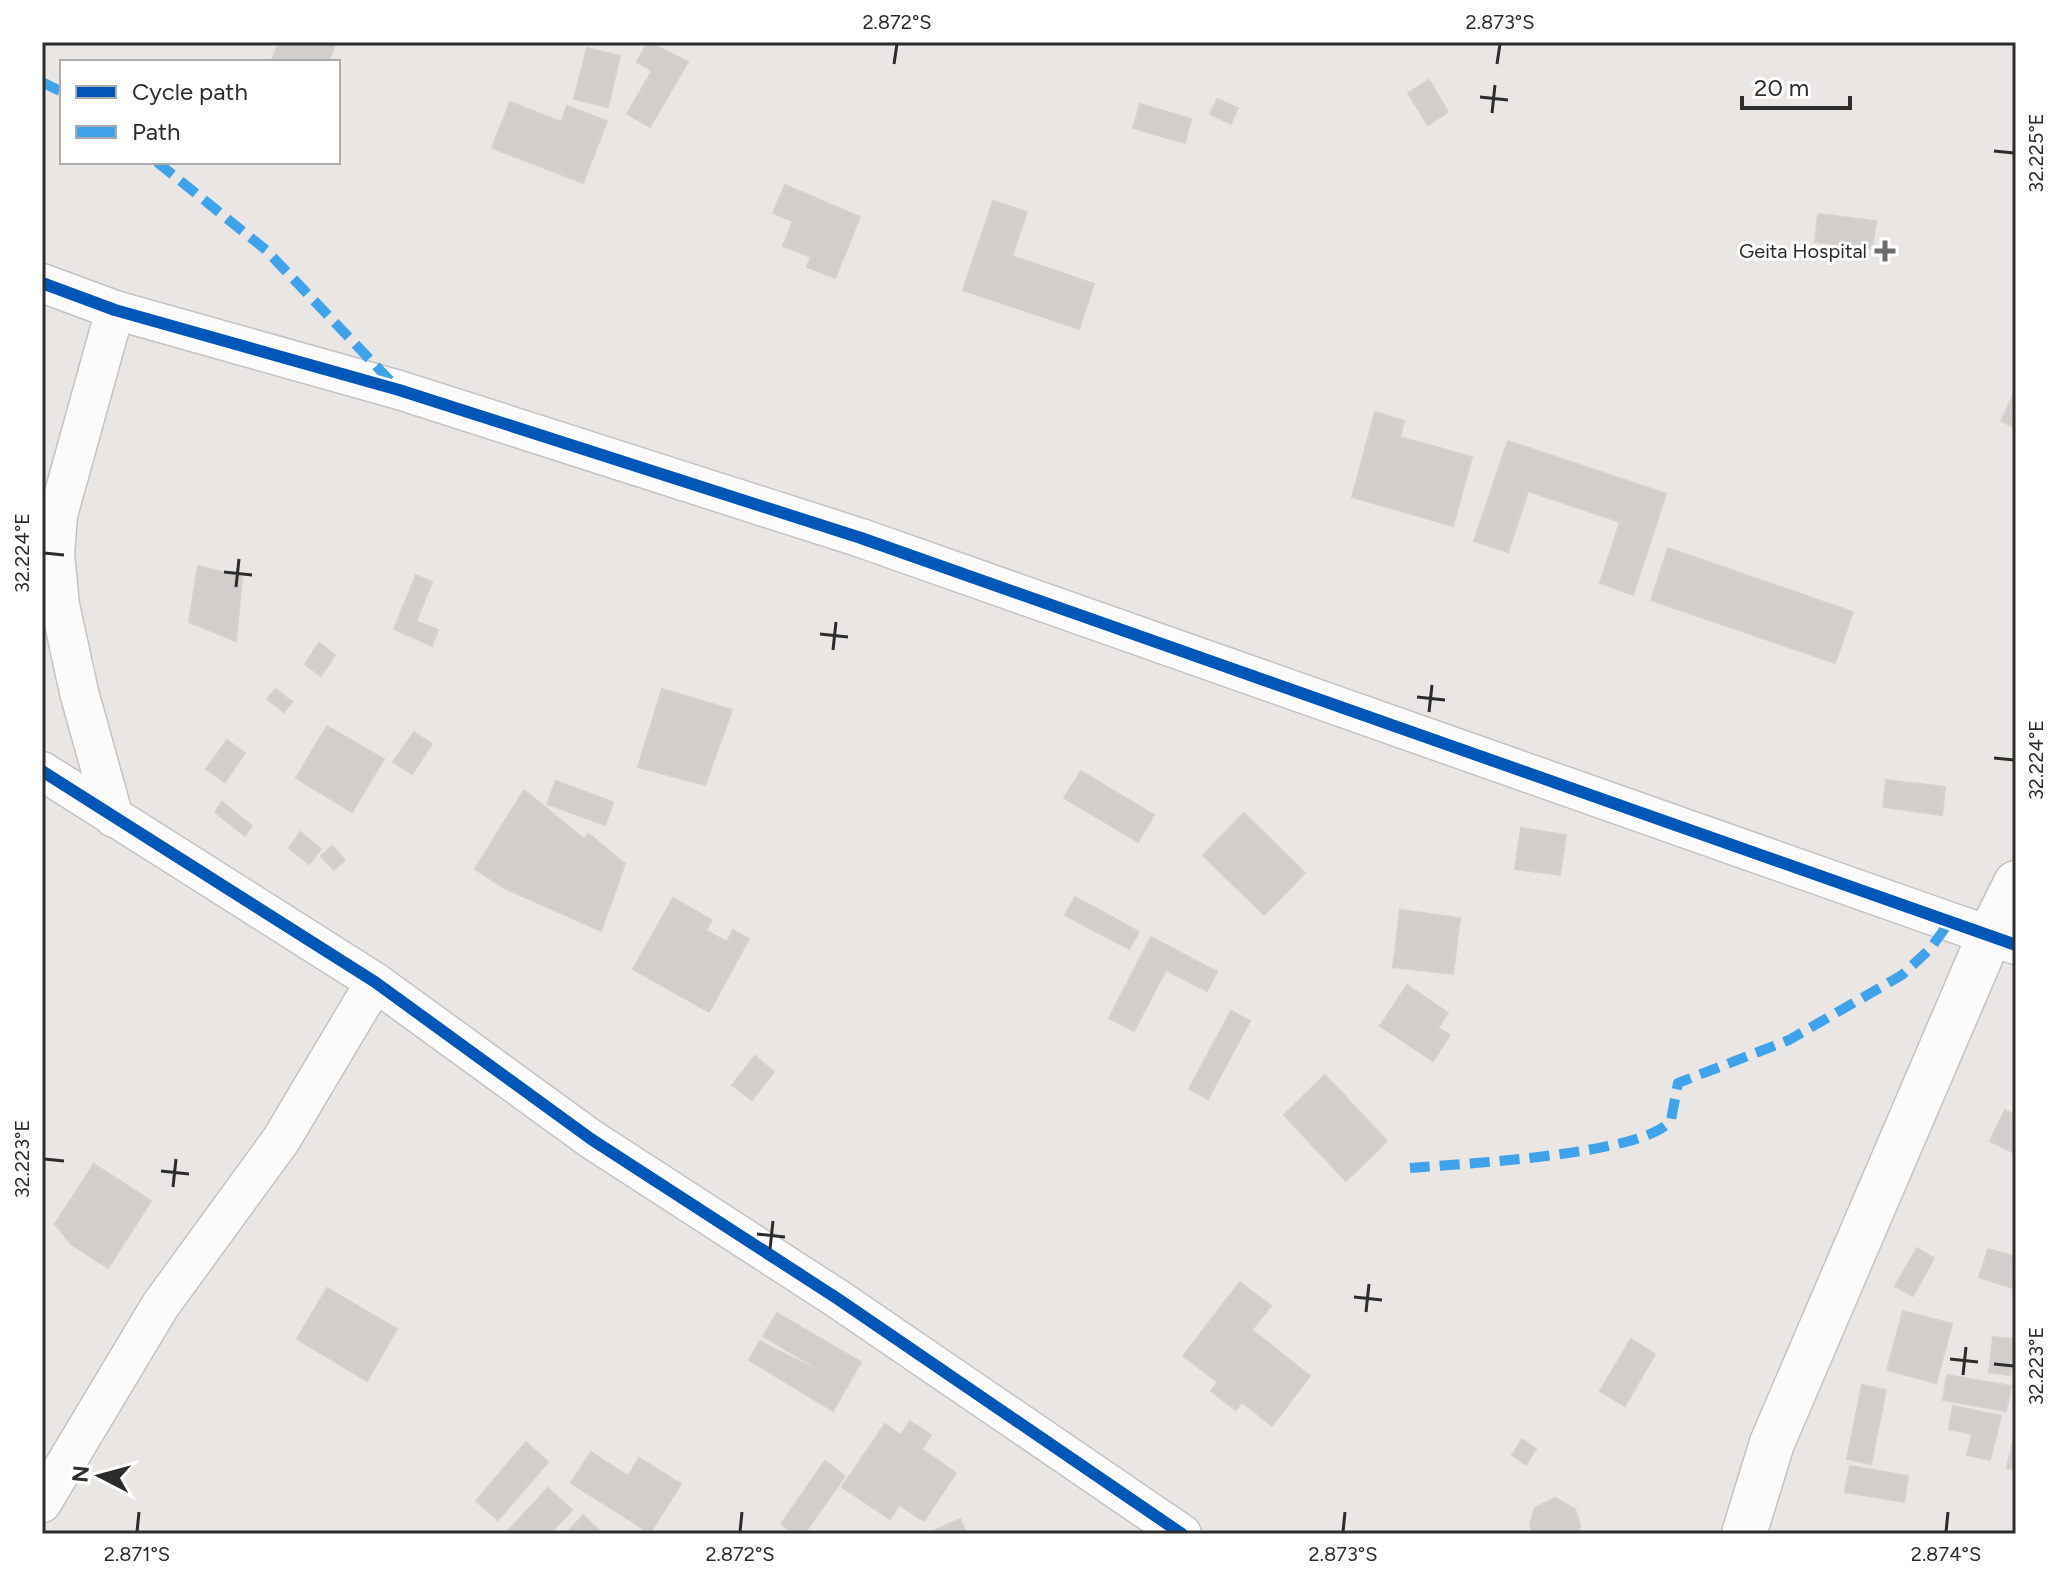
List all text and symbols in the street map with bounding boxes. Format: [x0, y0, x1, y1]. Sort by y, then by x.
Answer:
text: 2.872°S [862, 10, 932, 34]
text: 2.873°S [1466, 10, 1534, 34]
legend [60, 60, 340, 164]
scale bar [1742, 60, 1850, 110]
text: 20 m [1754, 73, 1809, 102]
text: Cycle path [132, 77, 248, 106]
text: 32.225°E [2024, 113, 2048, 193]
text: Path [132, 117, 180, 146]
place label: Geita Hospital [1739, 239, 1867, 263]
marker: Geita Hospital [1874, 240, 1896, 262]
text: 32.224°E [10, 513, 34, 593]
text: 32.224°E [2024, 720, 2048, 800]
text: 32.223°E [10, 1120, 34, 1198]
text: 32.223°E [2024, 1327, 2048, 1405]
north arrow [60, 1436, 140, 1516]
text: N [66, 1464, 95, 1484]
text: 2.871°S [104, 1542, 170, 1566]
text: 2.872°S [705, 1542, 775, 1566]
text: 2.873°S [1309, 1542, 1377, 1566]
text: 2.874°S [1911, 1542, 1981, 1566]

